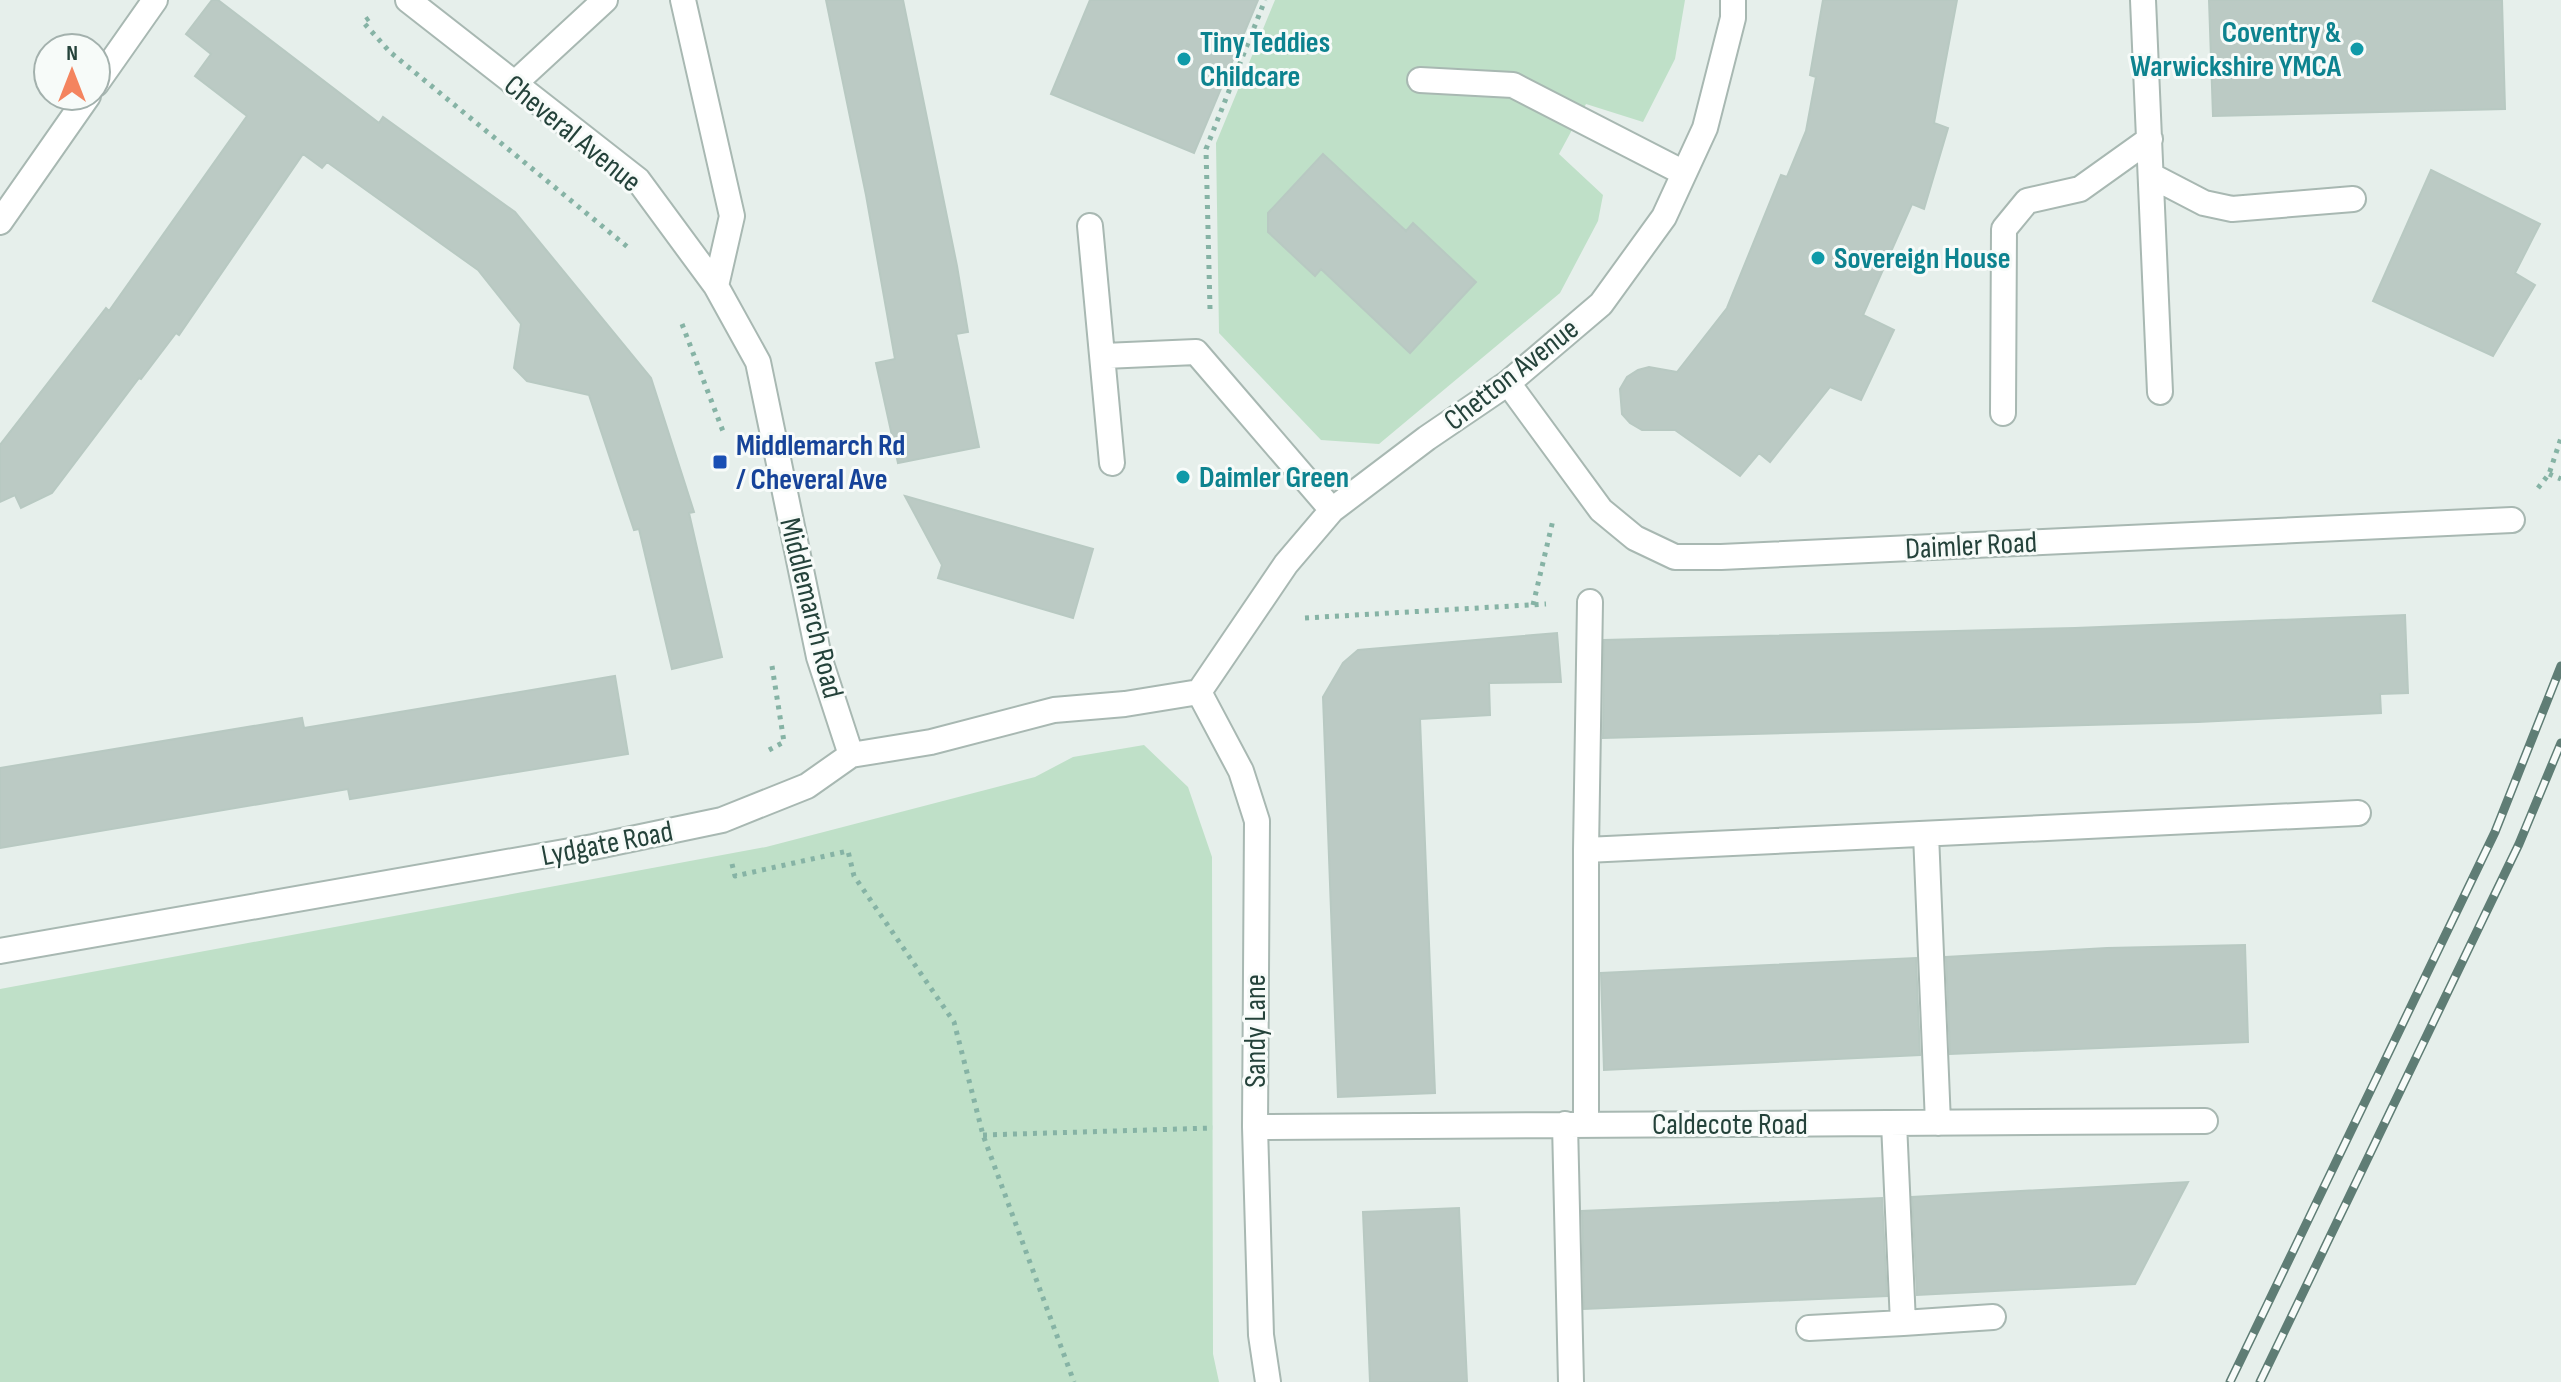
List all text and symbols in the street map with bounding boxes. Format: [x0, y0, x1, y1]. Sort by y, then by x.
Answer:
place label: Coventry & Warwickshire YMCA [2130, 15, 2342, 85]
place label: Tiny Teddies Childcare [1200, 25, 1330, 95]
north arrow [32, 32, 112, 112]
text: N [66, 40, 78, 67]
marker: Coventry & Warwickshire YMCA [2348, 40, 2366, 58]
marker: Tiny Teddies Childcare [1175, 50, 1193, 68]
street label: Cheveral Avenue [497, 68, 648, 200]
place label: Sovereign House [1834, 241, 2011, 277]
marker: Sovereign House [1809, 249, 1827, 267]
street label: Chetton Avenue [1437, 311, 1586, 438]
place label: Middlemarch Rd / Cheveral Ave [736, 428, 905, 498]
marker: Middlemarch Rd / Cheveral Ave [711, 453, 729, 471]
place label: Daimler Green [1199, 460, 1349, 496]
marker: Daimler Green [1174, 468, 1192, 486]
street label: Middlemarch Road [771, 514, 851, 702]
street label: Daimler Road [1904, 525, 2038, 567]
street label: Lydgate Road [538, 814, 676, 874]
street label: Sandy Lane [1238, 974, 1274, 1088]
street label: Caldecote Road [1652, 1107, 1808, 1143]

